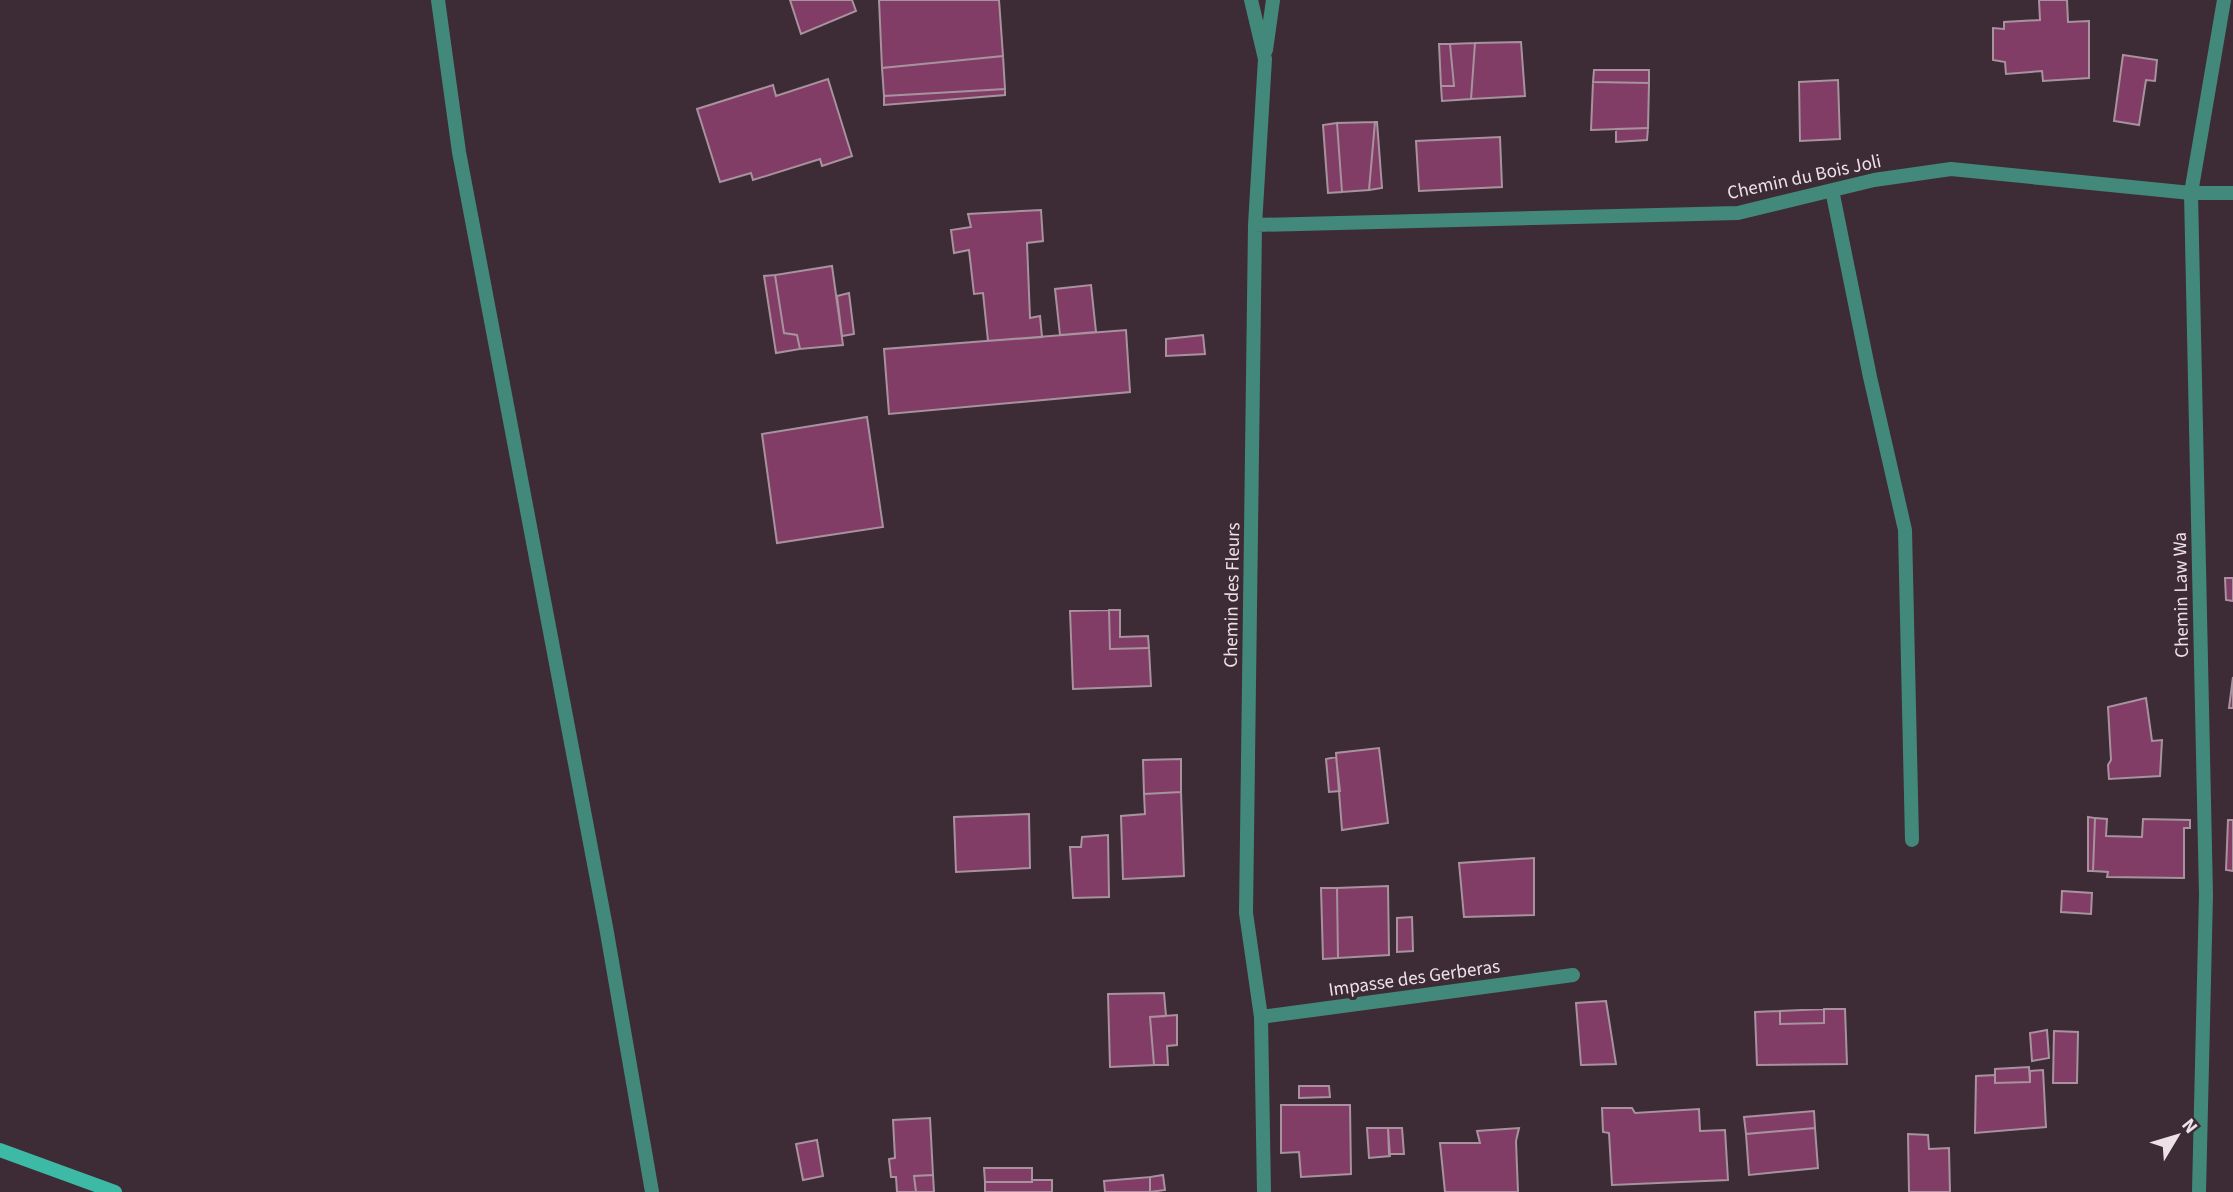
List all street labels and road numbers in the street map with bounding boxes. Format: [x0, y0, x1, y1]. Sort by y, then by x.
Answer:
street label: Chemin du Bois Joli [1725, 148, 1884, 207]
street label: Chemin des Fleurs [1218, 522, 1247, 668]
street label: Chemin Law Wa [2167, 532, 2196, 658]
street label: Impasse des Gerberas [1327, 953, 1502, 1004]

